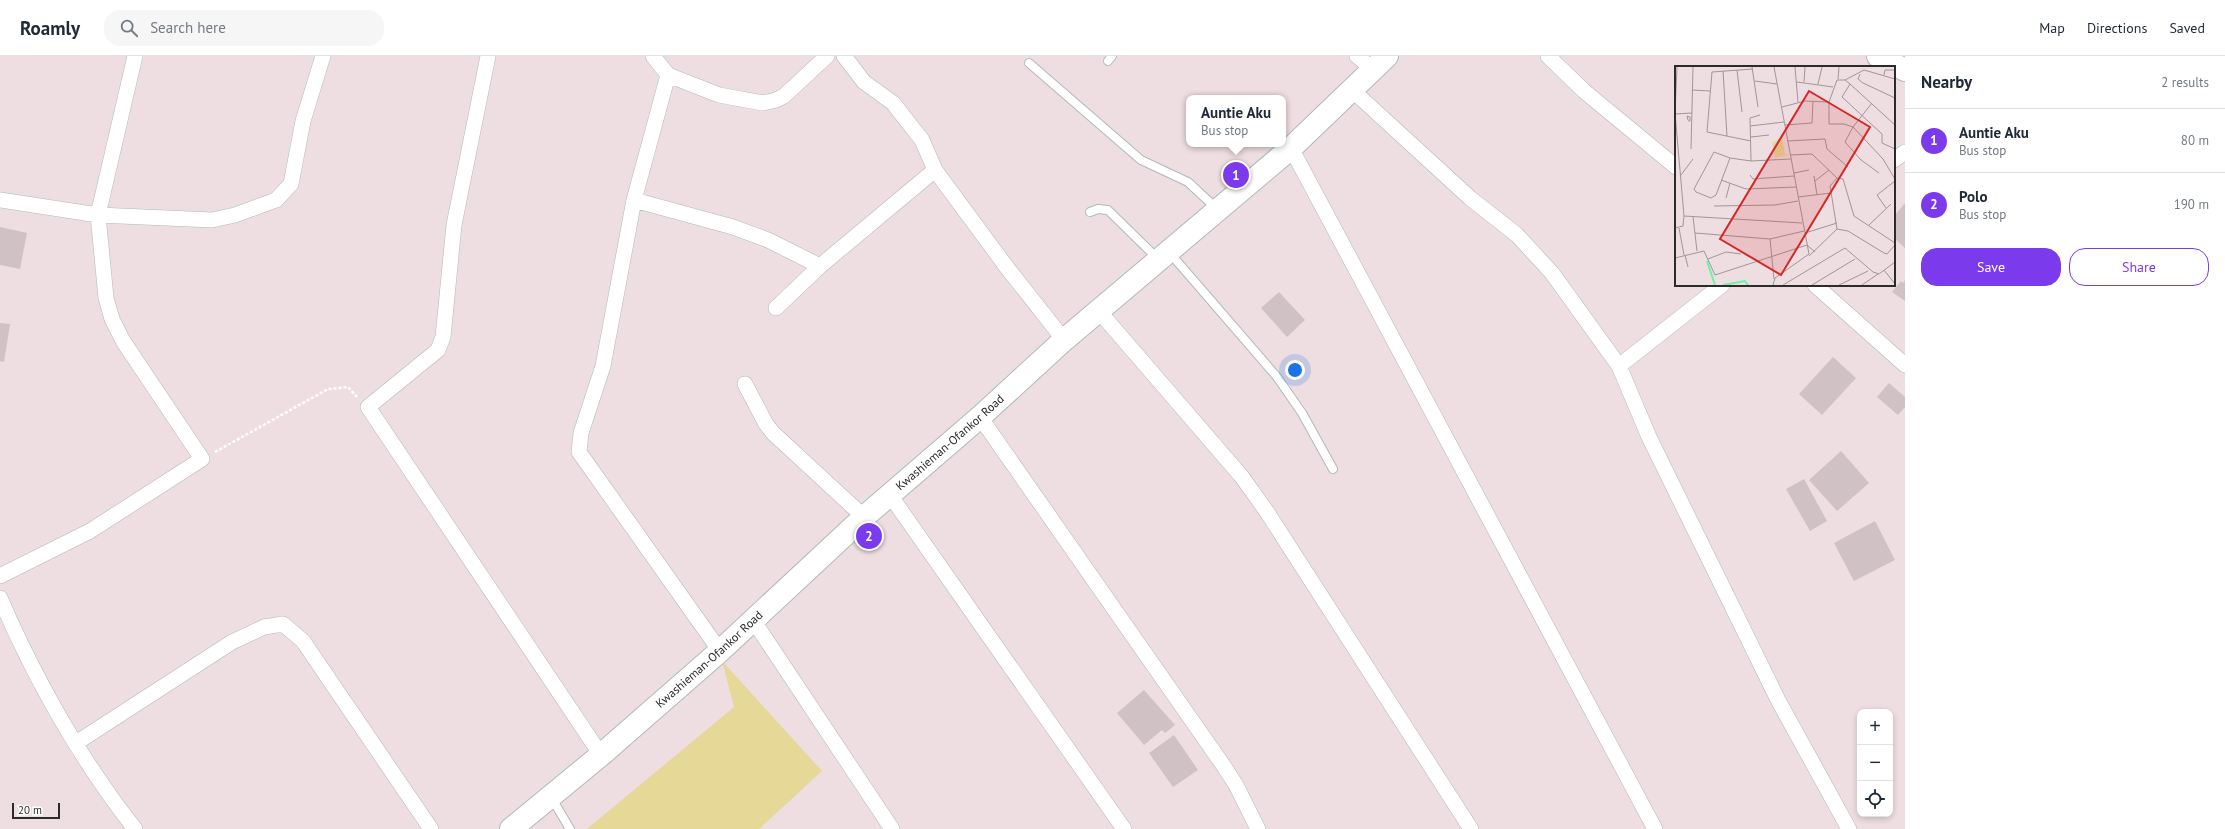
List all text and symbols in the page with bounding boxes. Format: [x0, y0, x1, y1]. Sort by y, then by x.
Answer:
search box [104, 10, 384, 46]
text: Roamly [20, 16, 80, 40]
icon: search [118, 17, 140, 39]
text: Search here [150, 18, 226, 37]
text: Map [2039, 19, 2065, 37]
text: Directions [2087, 19, 2147, 37]
text: Saved [2169, 19, 2205, 37]
inset map [1675, 66, 1895, 286]
text: Nearby [1921, 71, 1972, 93]
text: 2 results [2161, 74, 2209, 91]
popup [1186, 95, 1286, 147]
text: Auntie Aku [1201, 103, 1271, 122]
text: Bus stop [1201, 122, 1248, 139]
text: Auntie Aku [1959, 123, 2029, 142]
text: 1 [1930, 132, 1938, 149]
text: 80 m [2181, 132, 2209, 149]
text: Bus stop [1959, 142, 2006, 159]
pin: 1 [1223, 160, 1249, 190]
text: Polo [1959, 187, 1988, 206]
text: 2 [1930, 196, 1938, 213]
text: 190 m [2174, 196, 2209, 213]
text: Bus stop [1959, 206, 2006, 223]
button: Save [1921, 248, 2061, 286]
button: Share [2069, 248, 2209, 286]
your location [1285, 360, 1305, 380]
street label: Kwashieman-Ofankor Road [893, 391, 1007, 493]
pin: 2 [856, 521, 882, 551]
street label: Kwashieman-Ofankor Road [652, 607, 766, 711]
map controls [1857, 709, 1893, 817]
button: + [1857, 709, 1893, 745]
button: − [1857, 745, 1893, 781]
button: locate [1857, 781, 1893, 817]
scale bar [12, 801, 60, 820]
text: 20 m [18, 803, 42, 817]

